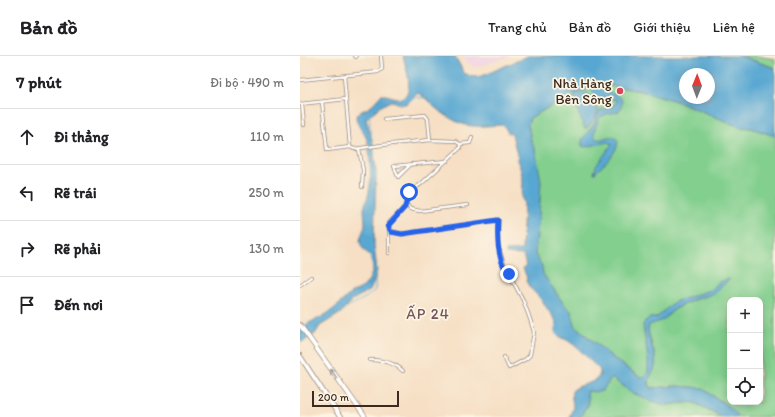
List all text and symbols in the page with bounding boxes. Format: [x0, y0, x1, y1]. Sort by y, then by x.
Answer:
text: Bản đồ [20, 16, 77, 39]
text: Trang chủ [488, 19, 547, 36]
text: Bản đồ [569, 19, 611, 36]
text: Giới thiệu [633, 19, 691, 36]
text: Liên hệ [713, 19, 755, 36]
north arrow [679, 68, 715, 104]
text: 7 phút [16, 72, 62, 92]
text: Đi bộ · 490 m [210, 75, 284, 90]
place label: Nhà Hàng Bên Sông [553, 75, 613, 108]
marker: Nhà Hàng Bên Sông [615, 86, 625, 96]
icon: ahead [16, 126, 38, 148]
text: Đi thẳng [54, 128, 109, 146]
text: 110 m [250, 129, 284, 144]
icon: left [16, 182, 38, 204]
route start [400, 183, 418, 201]
text: Rẽ trái [54, 184, 97, 202]
text: 250 m [248, 185, 284, 200]
icon: right [16, 238, 38, 260]
text: Rẽ phải [54, 240, 101, 258]
text: 130 m [249, 241, 284, 256]
route end [500, 265, 518, 283]
icon: arrive [16, 294, 38, 316]
text: Đến nơi [54, 296, 103, 314]
map controls [727, 297, 763, 405]
button: + [727, 297, 763, 333]
district label: ẤP 24 [406, 304, 450, 323]
button: − [727, 333, 763, 369]
one-way arrow [330, 368, 338, 379]
button: locate [727, 369, 763, 405]
scale bar [312, 389, 399, 408]
text: 200 m [318, 391, 349, 404]

